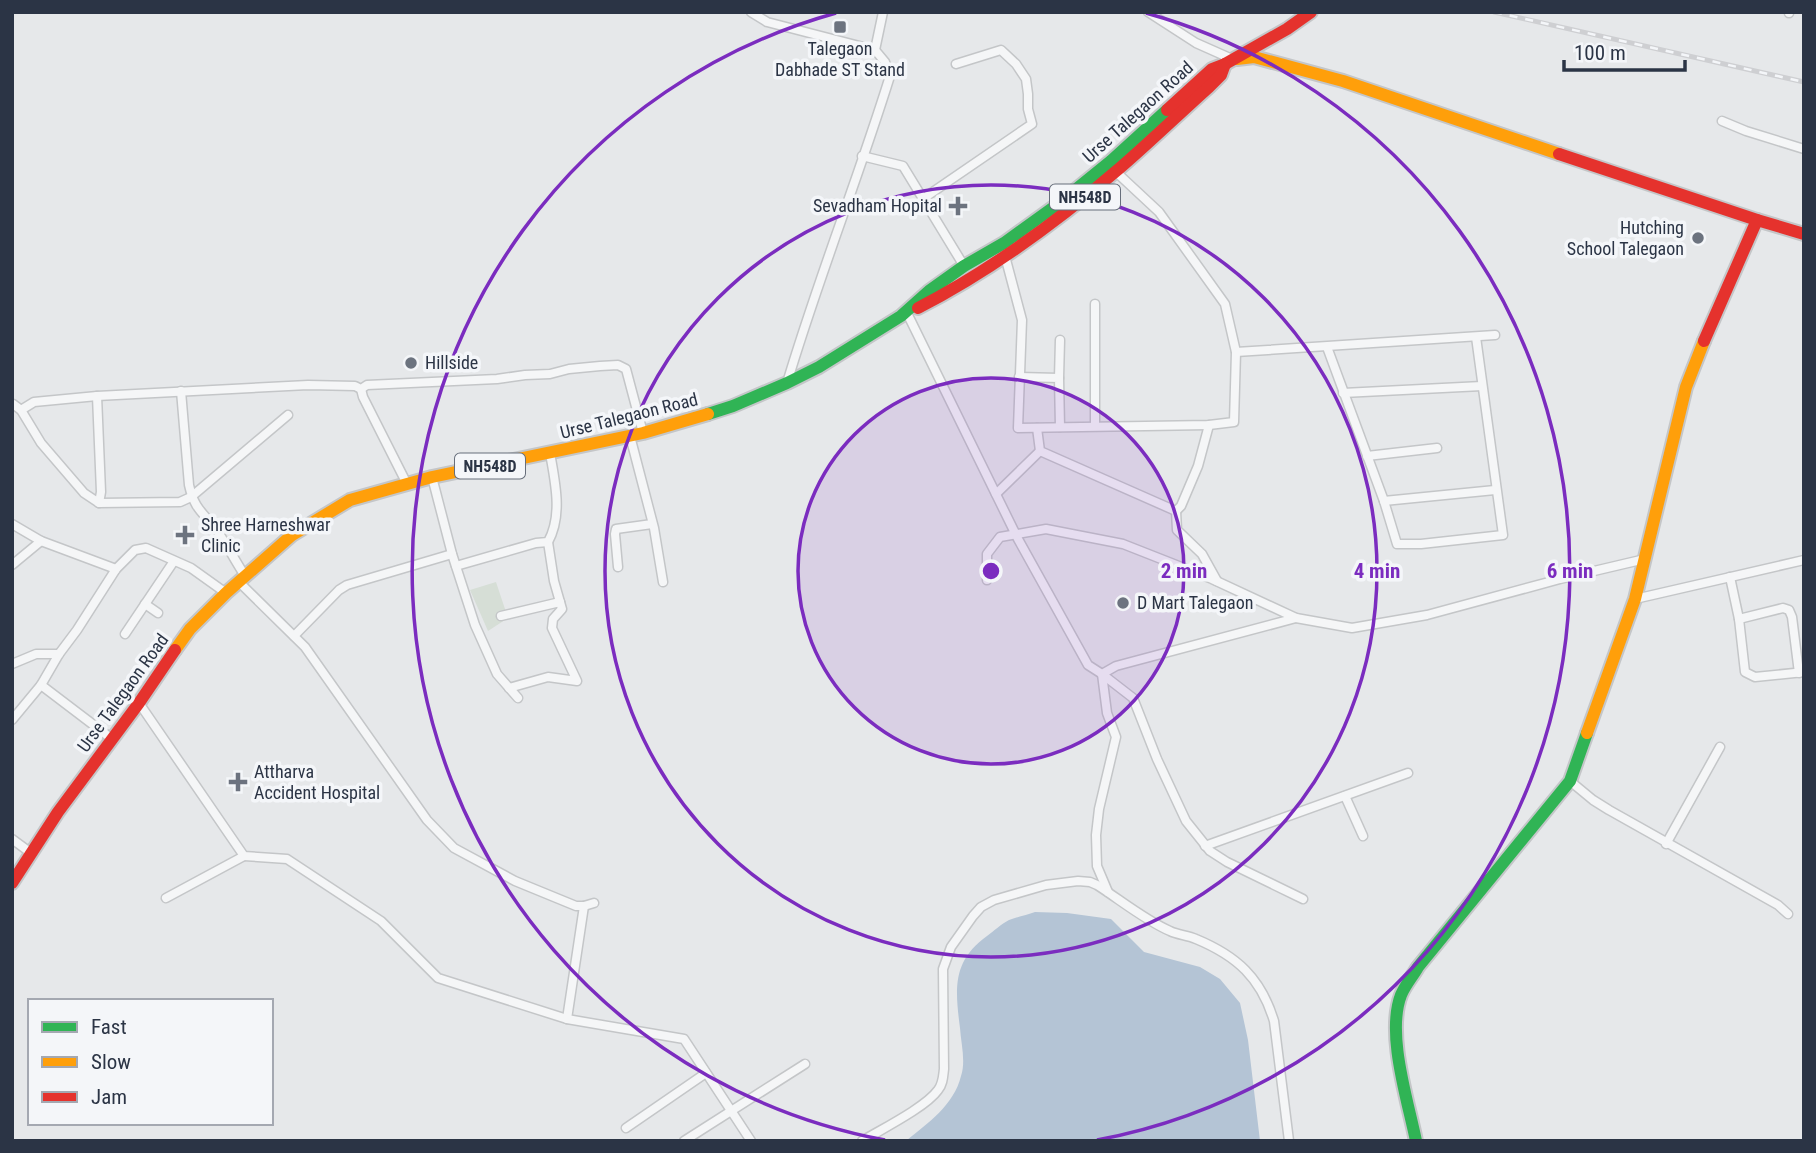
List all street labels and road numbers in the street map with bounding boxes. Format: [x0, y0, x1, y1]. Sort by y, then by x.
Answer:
street label: Urse Talegaon Road [1078, 57, 1197, 167]
road number: NH548D [1050, 184, 1120, 210]
street label: Urse Talegaon Road [558, 388, 700, 443]
road number: NH548D [455, 453, 525, 478]
street label: Urse Talegaon Road [73, 629, 173, 756]

